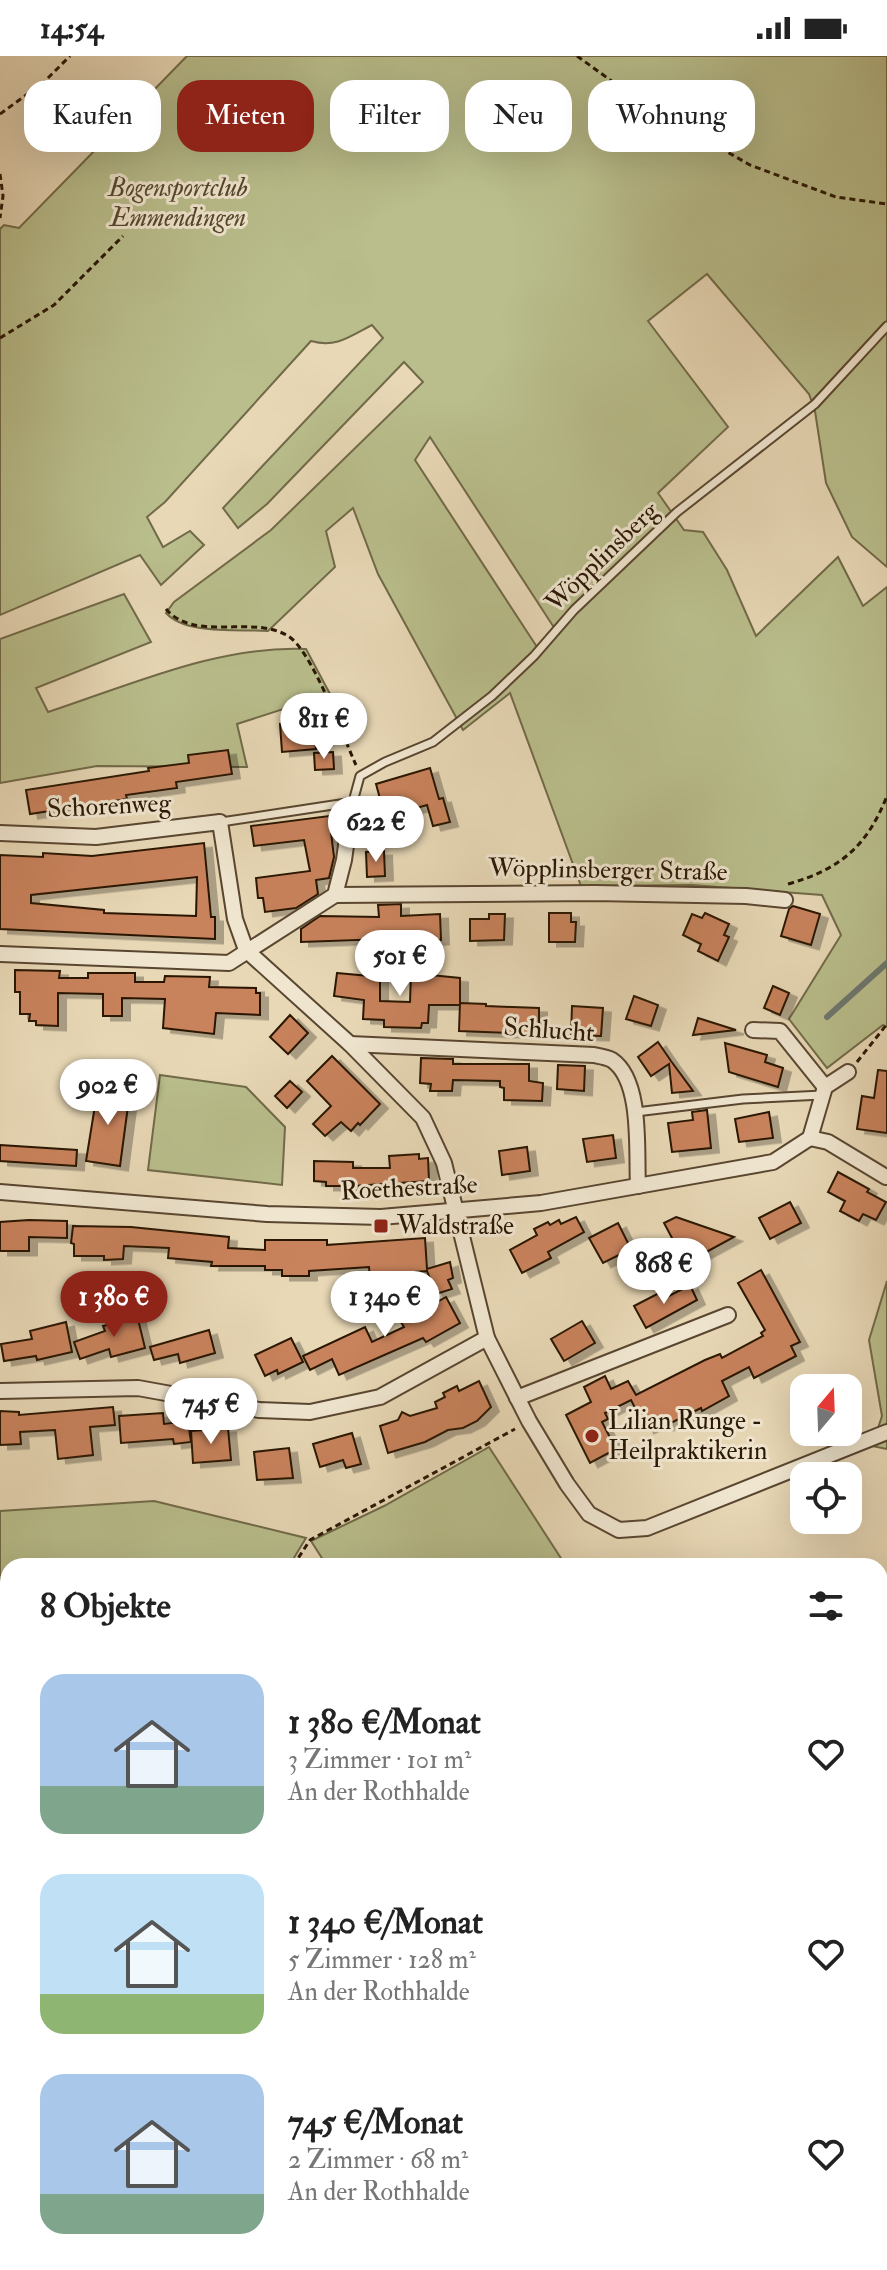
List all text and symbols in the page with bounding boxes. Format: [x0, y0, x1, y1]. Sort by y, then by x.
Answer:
text: 14:54 [40, 10, 103, 47]
chip: Kaufen [24, 80, 161, 152]
chip: Mieten [177, 80, 314, 152]
chip: Filter [330, 80, 449, 152]
chip: Neu [465, 80, 572, 152]
chip: Wohnung [588, 80, 755, 152]
park label: Bogensportclub Emmendingen [106, 172, 248, 234]
street label: Wöpplinsberg [538, 494, 667, 620]
pin: 811 € [268, 693, 380, 761]
text: 811 € [298, 703, 350, 735]
street label: Schorenweg [46, 787, 173, 825]
pin: 622 € [320, 796, 432, 864]
text: 622 € [346, 806, 406, 838]
street label: Wöpplinsberger Straße [487, 852, 728, 889]
pin: 501 € [344, 930, 456, 998]
text: 501 € [373, 940, 427, 972]
street label: Schlucht [502, 1011, 596, 1049]
pin: 902 € [52, 1059, 164, 1127]
text: 902 € [78, 1069, 138, 1101]
street label: Roethestraße [340, 1168, 479, 1208]
place label: Waldstraße [396, 1210, 514, 1242]
marker: Waldstraße [372, 1217, 390, 1235]
pin: 868 € [608, 1238, 720, 1306]
text: 868 € [635, 1248, 693, 1280]
pin: 1 380 € [40, 1271, 188, 1339]
pin: 1 340 € [311, 1271, 459, 1339]
text: 1 380 € [79, 1281, 149, 1313]
text: 1 340 € [349, 1281, 421, 1313]
north arrow [790, 1374, 862, 1446]
map controls [790, 1374, 862, 1534]
pin: 745 € [155, 1378, 267, 1446]
text: 745 € [182, 1388, 240, 1420]
place label: Lilian Runge - Heilpraktikerin [608, 1405, 767, 1468]
marker: Lilian Runge - Heilpraktikerin [583, 1427, 601, 1445]
button: locate [790, 1462, 862, 1534]
icon: filters [804, 1584, 848, 1628]
text: 8 Objekte [40, 1585, 171, 1628]
text: 1 380 €/Monat [288, 1701, 481, 1744]
icon: home [104, 1706, 200, 1802]
icon: heart [804, 1732, 848, 1776]
text: 3 Zimmer · 101 m² [288, 1744, 471, 1776]
text: An der Rothhalde [288, 1776, 470, 1808]
text: 1 340 €/Monat [288, 1901, 483, 1944]
icon: home [104, 1906, 200, 2002]
icon: heart [804, 1932, 848, 1976]
text: 5 Zimmer · 128 m² [288, 1944, 476, 1976]
text: An der Rothhalde [288, 1976, 470, 2008]
text: 745 €/Monat [288, 2101, 463, 2144]
icon: home [104, 2106, 200, 2202]
icon: heart [804, 2132, 848, 2176]
text: 2 Zimmer · 68 m² [288, 2144, 468, 2176]
text: An der Rothhalde [288, 2176, 470, 2208]

